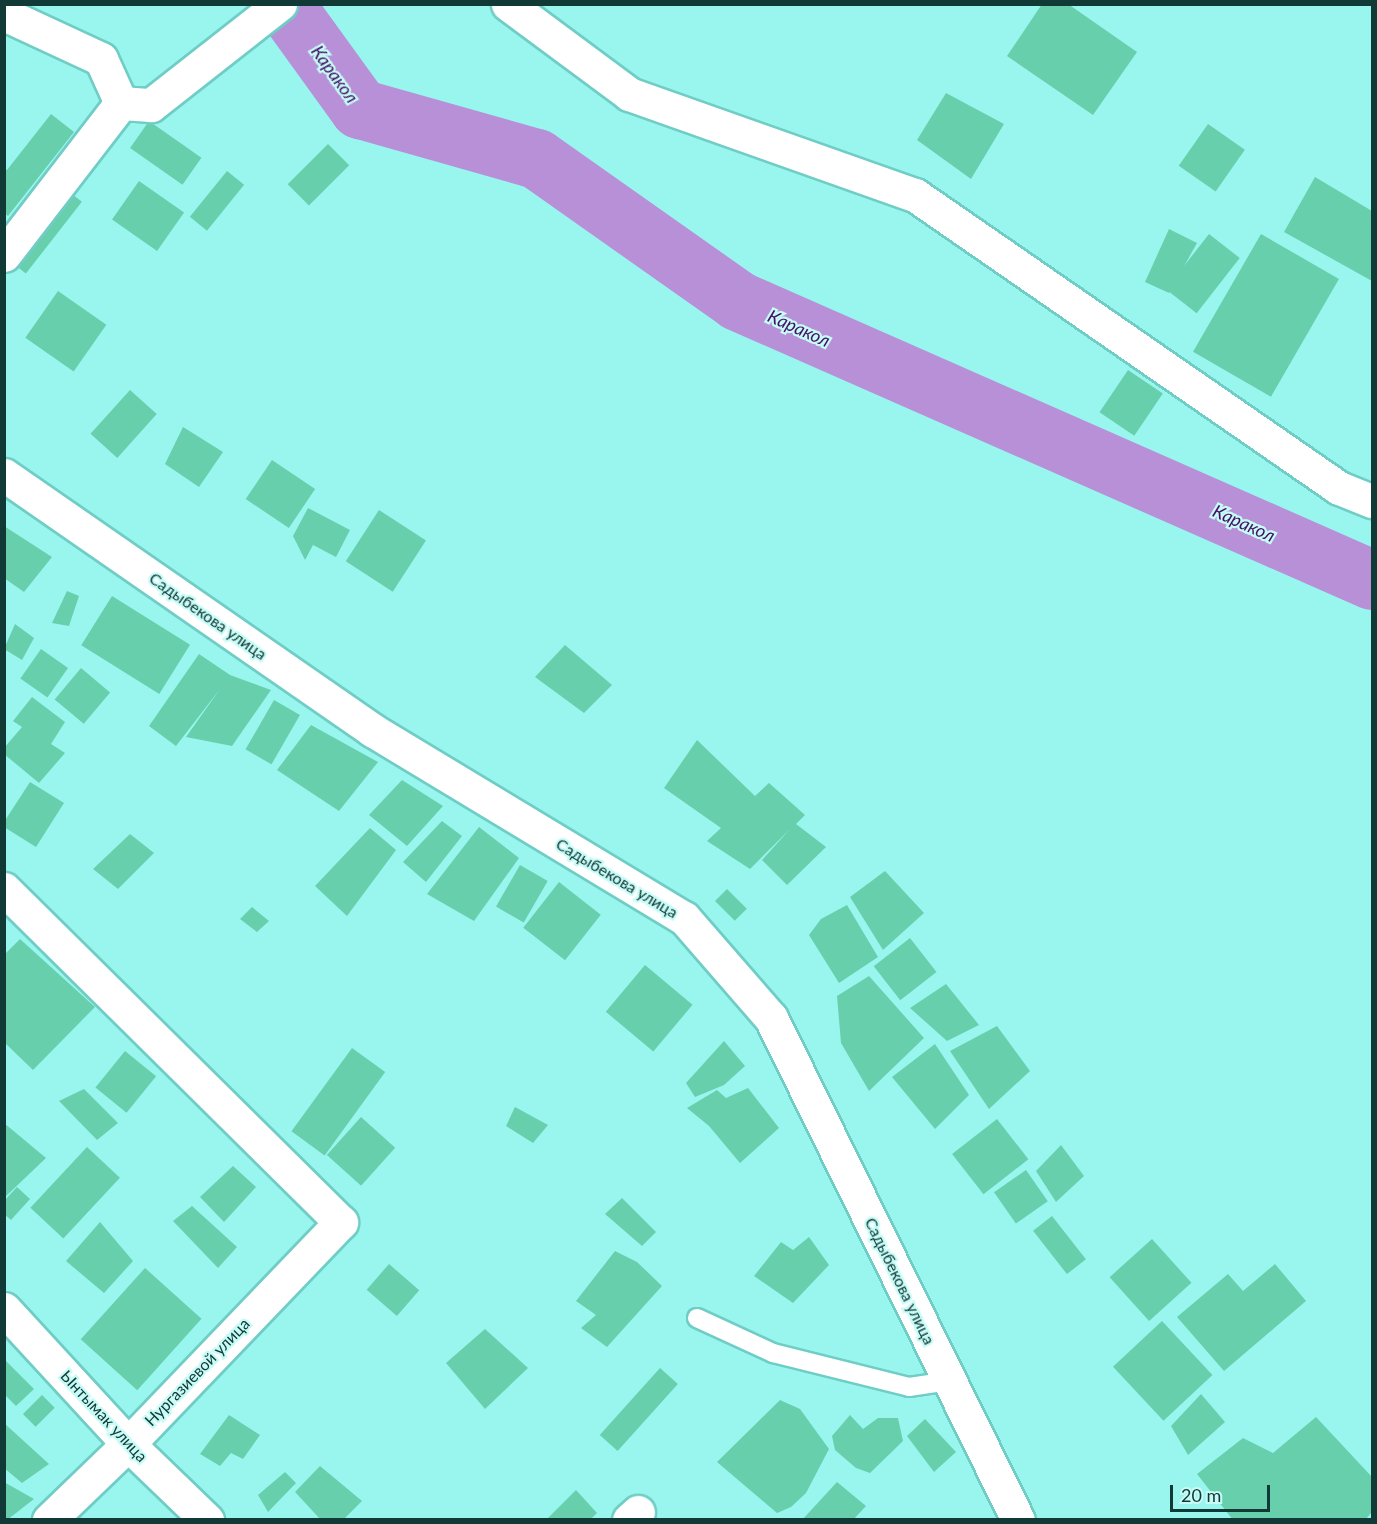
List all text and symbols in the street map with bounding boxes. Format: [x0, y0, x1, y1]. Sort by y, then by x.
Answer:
water label: Каракол [307, 41, 363, 107]
water label: Каракол [765, 305, 833, 351]
water label: Каракол [1210, 500, 1278, 546]
street label: Садыбекова улица [146, 568, 270, 664]
street label: Садыбекова улица [553, 834, 681, 922]
street label: Садыбекова улица [861, 1215, 939, 1347]
street label: Нургазиевой улица [141, 1314, 253, 1430]
street label: Ынтымак улица [57, 1366, 151, 1466]
scale bar [1173, 1473, 1274, 1511]
text: 20 m [1181, 1484, 1221, 1506]

